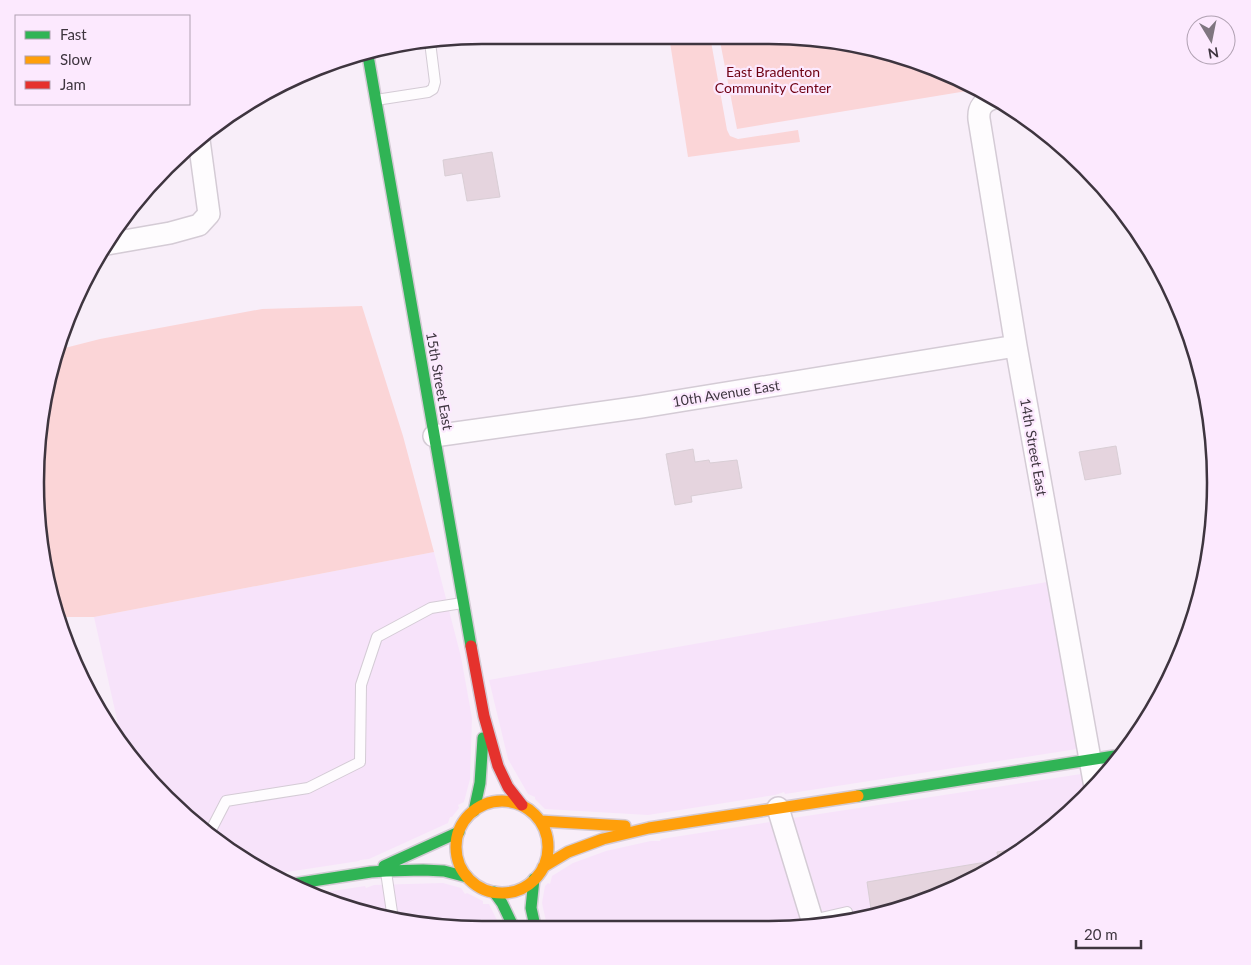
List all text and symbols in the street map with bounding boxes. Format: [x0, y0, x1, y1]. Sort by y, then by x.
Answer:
legend [15, 15, 190, 105]
north arrow [1186, 15, 1236, 65]
text: Fast [60, 25, 87, 43]
text: N [1207, 44, 1220, 63]
text: Slow [60, 50, 92, 68]
park label: East Bradenton Community Center [715, 63, 831, 96]
text: Jam [60, 75, 86, 93]
street label: 15th Street East [423, 331, 457, 431]
street label: 10th Avenue East [671, 376, 781, 410]
street label: 14th Street East [1017, 397, 1051, 497]
scale bar [1076, 918, 1141, 950]
text: 20 m [1084, 925, 1118, 943]

